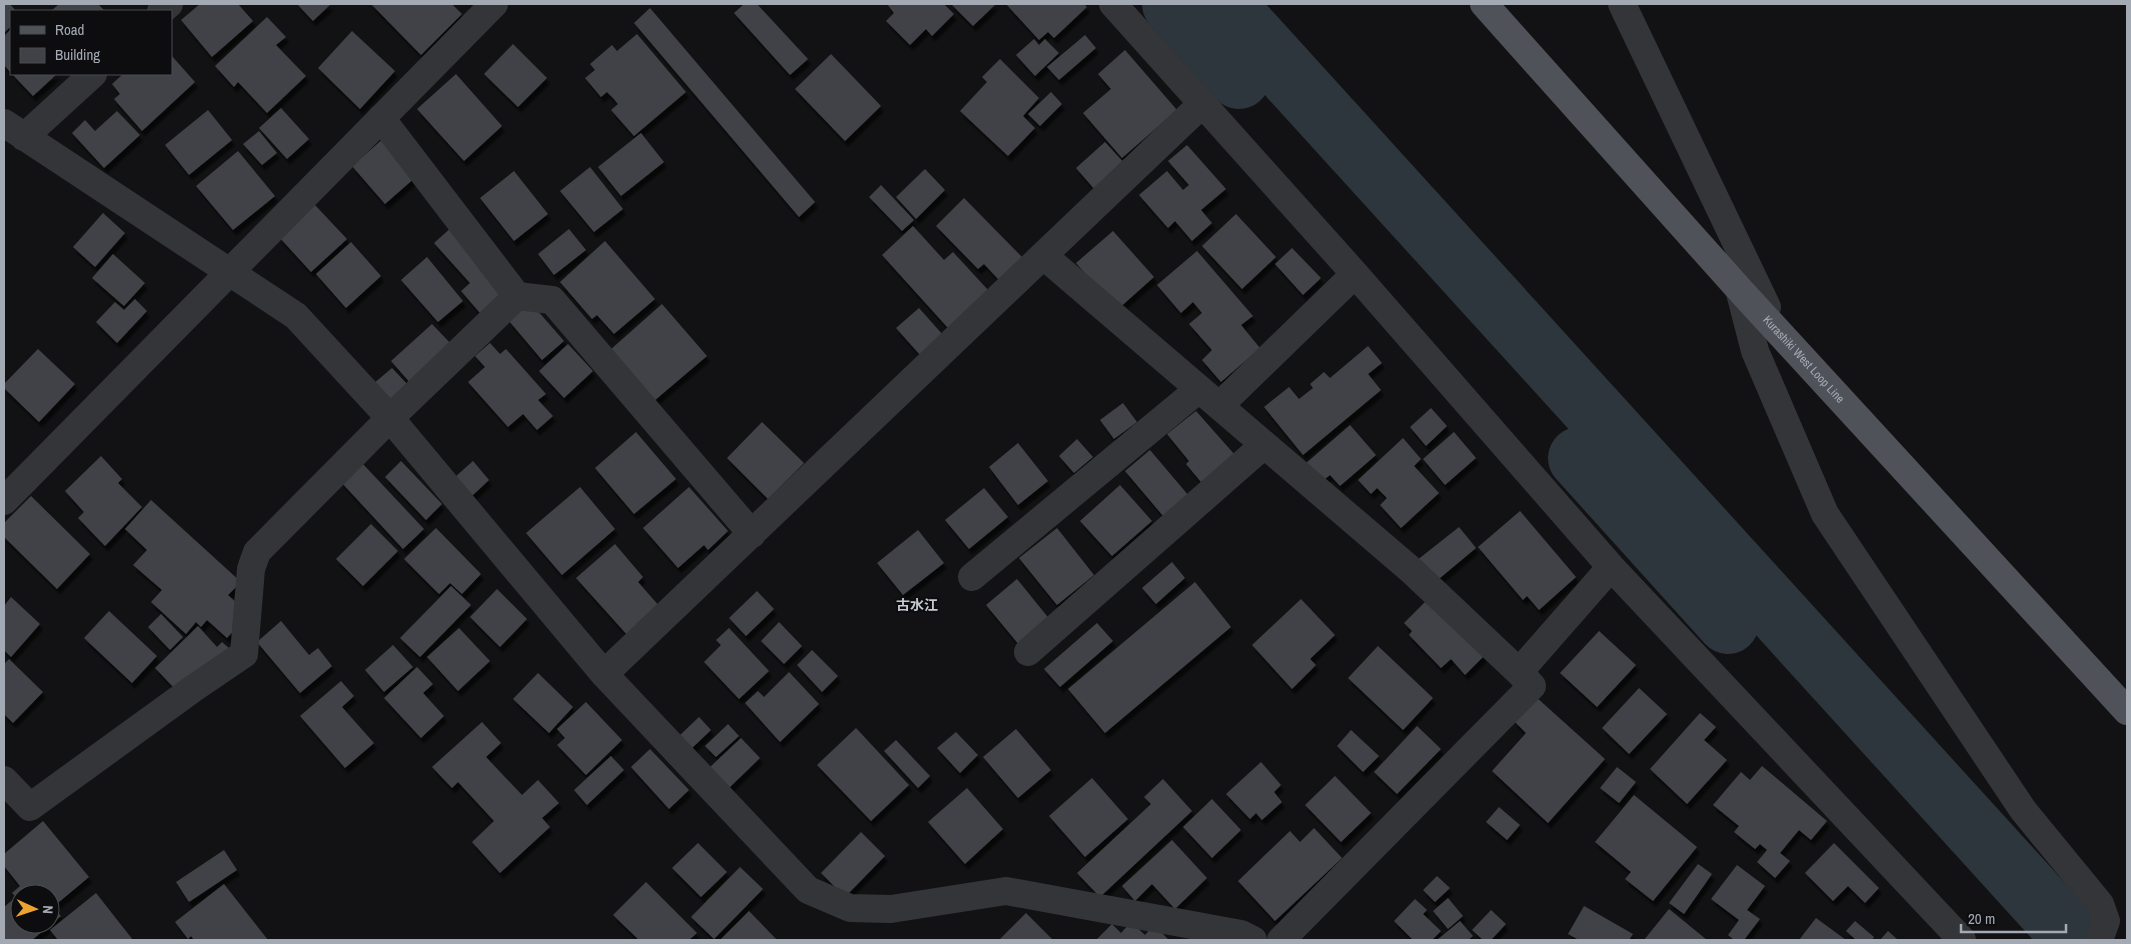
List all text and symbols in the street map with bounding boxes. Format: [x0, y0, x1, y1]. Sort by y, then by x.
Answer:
legend [10, 10, 172, 75]
text: Road [55, 19, 84, 40]
text: Building [55, 44, 100, 65]
street label: Kurashiki West Loop Line [1759, 312, 1848, 406]
district label: 古水江 [896, 596, 938, 614]
north arrow [10, 884, 60, 934]
scale bar [1961, 902, 2066, 934]
text: N [39, 905, 57, 914]
text: 20 m [1968, 908, 1995, 929]

